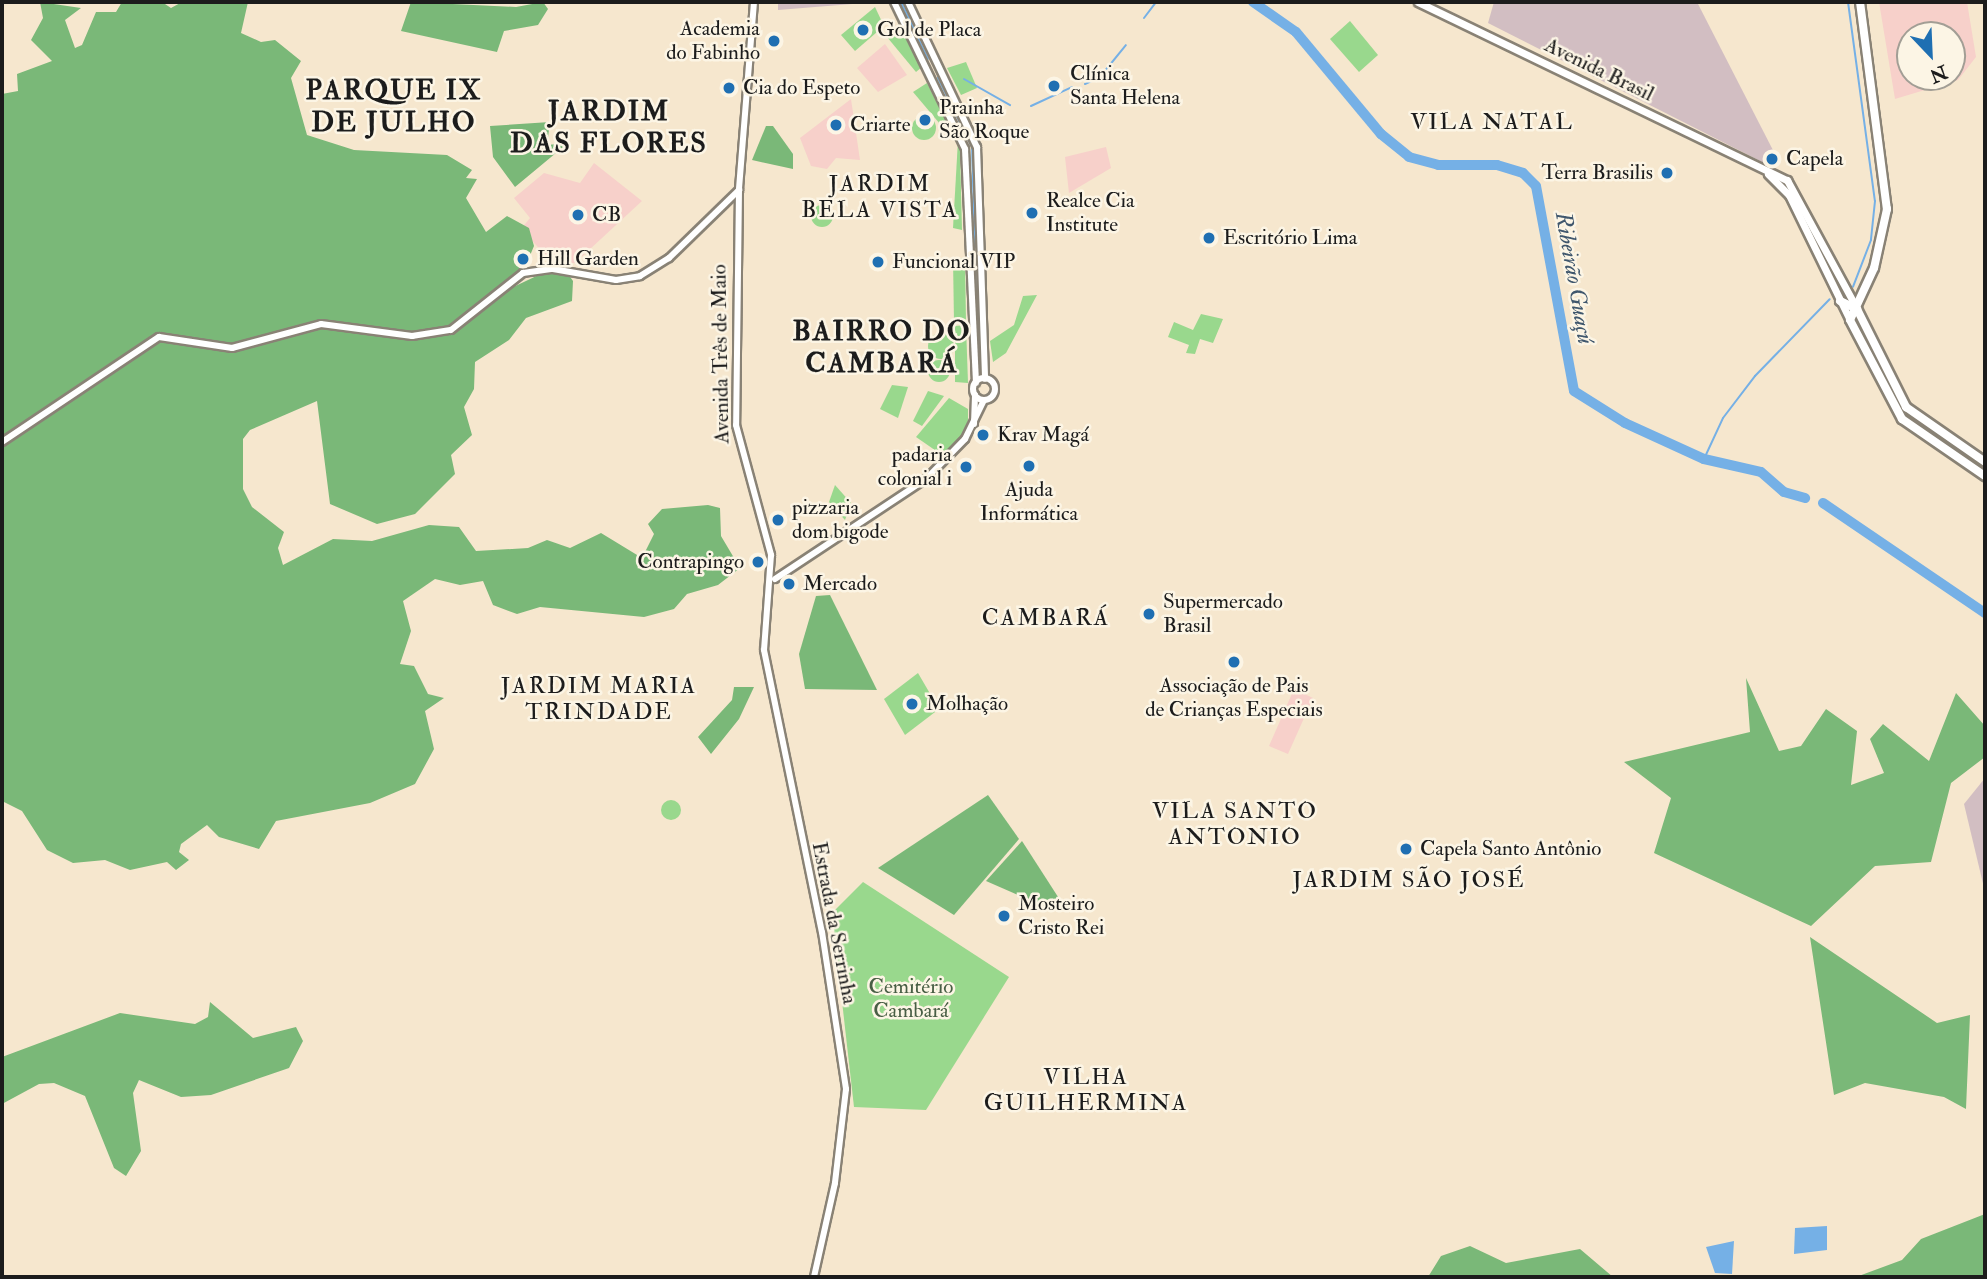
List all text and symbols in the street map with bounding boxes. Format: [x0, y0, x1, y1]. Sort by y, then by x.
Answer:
place label: Academia do Fabinho [666, 16, 760, 66]
place label: Gol de Placa [877, 17, 981, 43]
north arrow [1896, 21, 1966, 91]
marker: Gol de Placa [855, 22, 871, 38]
marker: Academia do Fabinho [766, 33, 782, 49]
street label: Avenida Brasil [1540, 33, 1658, 107]
text: N [1926, 59, 1951, 88]
place label: Clínica Santa Helena [1070, 61, 1180, 111]
district label: PARQUE IX DE JULHO [307, 74, 481, 140]
place label: Cia do Espeto [743, 75, 860, 101]
marker: Clínica Santa Helena [1044, 76, 1064, 96]
marker: Cia do Espeto [721, 80, 737, 96]
district label: JARDIM DAS FLORES [511, 95, 707, 161]
place label: Prainha São Roque [939, 95, 1029, 145]
district label: VILA NATAL [1411, 108, 1573, 136]
place label: Criarte [850, 112, 911, 138]
marker: Prainha São Roque [917, 112, 933, 128]
marker: Criarte [828, 117, 844, 133]
place label: Capela [1786, 146, 1843, 172]
marker: Capela [1764, 151, 1780, 167]
place label: Terra Brasilis [1542, 160, 1653, 186]
marker: Terra Brasilis [1659, 165, 1675, 181]
district label: JARDIM BELA VISTA [803, 170, 957, 224]
place label: Realce Cia Institute [1046, 188, 1135, 238]
place label: CB [592, 202, 621, 228]
marker: Realce Cia Institute [1024, 205, 1040, 221]
marker: CB [570, 207, 586, 223]
water label: Ribeirão Guaçú [1549, 210, 1599, 346]
place label: Escritório Lima [1223, 225, 1357, 251]
marker: Escritório Lima [1201, 230, 1217, 246]
place label: Hill Garden [537, 246, 639, 272]
place label: Funcional VIP [892, 249, 1015, 275]
marker: Hill Garden [515, 251, 531, 267]
marker: Funcional VIP [870, 254, 886, 270]
street label: Avenida Três de Maio [707, 264, 735, 444]
district label: BAIRRO DO CAMBARÁ [794, 315, 970, 381]
place label: Krav Magá [997, 422, 1089, 448]
marker: Krav Magá [975, 427, 991, 443]
place label: padaria colonial i [878, 442, 952, 492]
marker: Ajuda Informática [1021, 458, 1037, 474]
marker: padaria colonial i [958, 459, 974, 475]
place label: Ajuda Informática [980, 477, 1078, 527]
place label: pizzaria dom bigode [792, 495, 889, 545]
marker: pizzaria dom bigode [770, 512, 786, 528]
place label: Contrapingo [637, 549, 744, 575]
marker: Contrapingo [750, 554, 766, 570]
place label: Mercado [803, 571, 877, 597]
marker: Mercado [781, 576, 797, 592]
place label: Supermercado Brasil [1163, 589, 1283, 639]
district label: CAMBARÁ [983, 604, 1109, 632]
marker: Supermercado Brasil [1141, 606, 1157, 622]
marker: Associação de Pais de Crianças Especiais [1226, 654, 1242, 670]
district label: JARDIM MARIA TRINDADE [502, 672, 696, 726]
place label: Associação de Pais de Crianças Especiais [1145, 673, 1323, 723]
place label: Molhação [926, 691, 1008, 717]
marker: Molhação [904, 696, 920, 712]
district label: VILA SANTO ANTONIO [1153, 797, 1317, 851]
place label: Capela Santo Antônio [1420, 836, 1601, 862]
street label: Estrada da Serrinha [806, 840, 862, 1006]
marker: Capela Santo Antônio [1398, 841, 1414, 857]
district label: JARDIM SÃO JOSÉ [1294, 866, 1524, 894]
place label: Mosteiro Cristo Rei [1018, 891, 1104, 941]
marker: Mosteiro Cristo Rei [996, 908, 1012, 924]
park label: Cemitério Cambará [869, 974, 953, 1024]
district label: VILHA GUILHERMINA [985, 1063, 1187, 1117]

